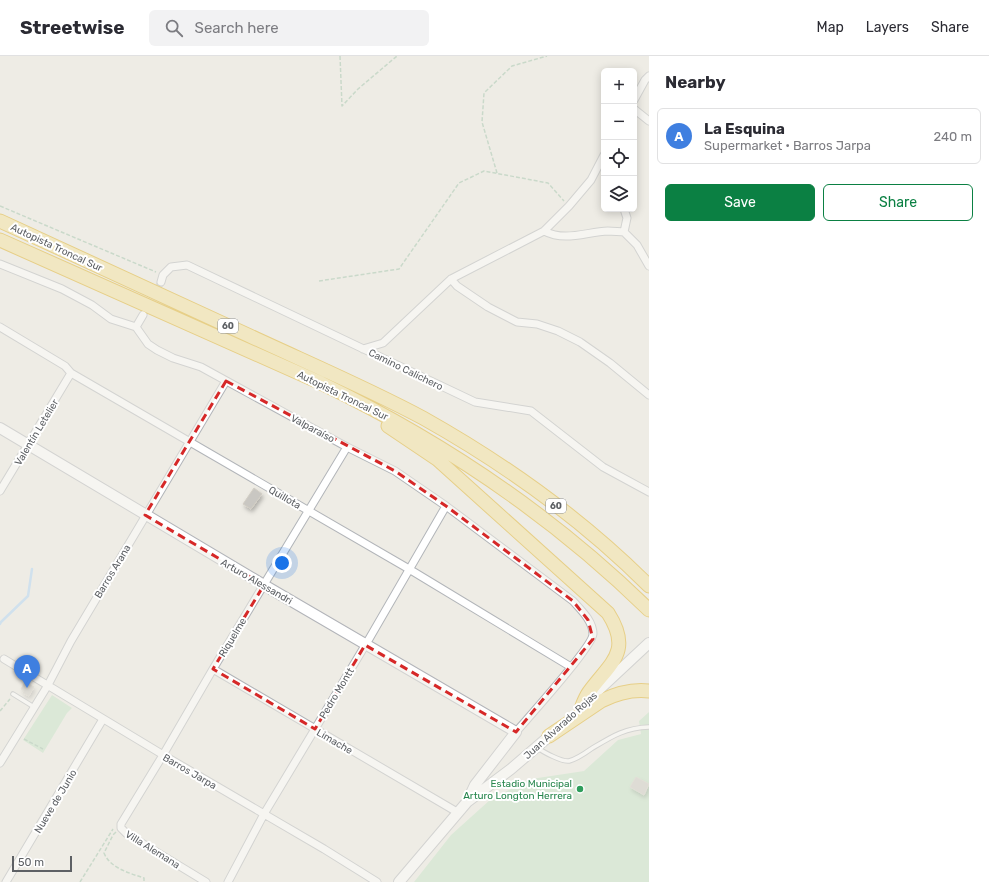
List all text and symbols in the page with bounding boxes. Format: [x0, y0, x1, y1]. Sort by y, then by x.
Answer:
search box [149, 10, 429, 46]
text: Streetwise [20, 16, 125, 39]
icon: search [163, 17, 185, 39]
text: Search here [195, 19, 279, 37]
text: Map [817, 19, 844, 36]
text: Layers [866, 19, 909, 36]
text: Share [931, 19, 969, 36]
map controls [601, 68, 637, 212]
button: + [601, 68, 637, 104]
text: Nearby [665, 72, 726, 92]
button: − [601, 104, 637, 140]
text: La Esquina [704, 120, 785, 138]
text: A [674, 129, 684, 144]
text: 240 m [933, 129, 972, 144]
text: Supermarket · Barros Jarpa [704, 138, 871, 153]
button: locate [601, 140, 637, 176]
button: layers [601, 176, 637, 212]
button: Save [665, 184, 815, 221]
button: Share [823, 184, 973, 221]
street label: Autopista Troncal Sur [9, 221, 105, 275]
road number: 60 [218, 319, 238, 333]
street label: Camino Calichero [366, 347, 445, 393]
street label: Autopista Troncal Sur [295, 369, 390, 423]
street label: Valentín Letelier [12, 397, 61, 468]
street label: Valparaíso [289, 412, 337, 446]
street label: Quillota [266, 484, 303, 512]
road number: 60 [546, 499, 566, 513]
street label: Barros Arana [92, 543, 134, 600]
your location [272, 553, 292, 573]
street label: Arturo Alessandri [219, 556, 294, 607]
street label: Riquelme [217, 615, 249, 659]
pin: A [14, 655, 40, 688]
street label: Pedro Montt [317, 666, 357, 721]
street label: Juan Alvarado Rojas [521, 690, 600, 762]
street label: Limache [314, 727, 355, 757]
street label: Barros Jarpa [160, 752, 219, 792]
street label: Nueve de Junio [32, 767, 80, 836]
place label: Estadio Municipal Arturo Longton Herrera [463, 778, 572, 802]
marker: Estadio Municipal Arturo Longton Herrera [575, 784, 585, 794]
street label: Villa Alemana [123, 828, 182, 871]
scale bar [12, 854, 72, 873]
text: 50 m [18, 856, 44, 869]

